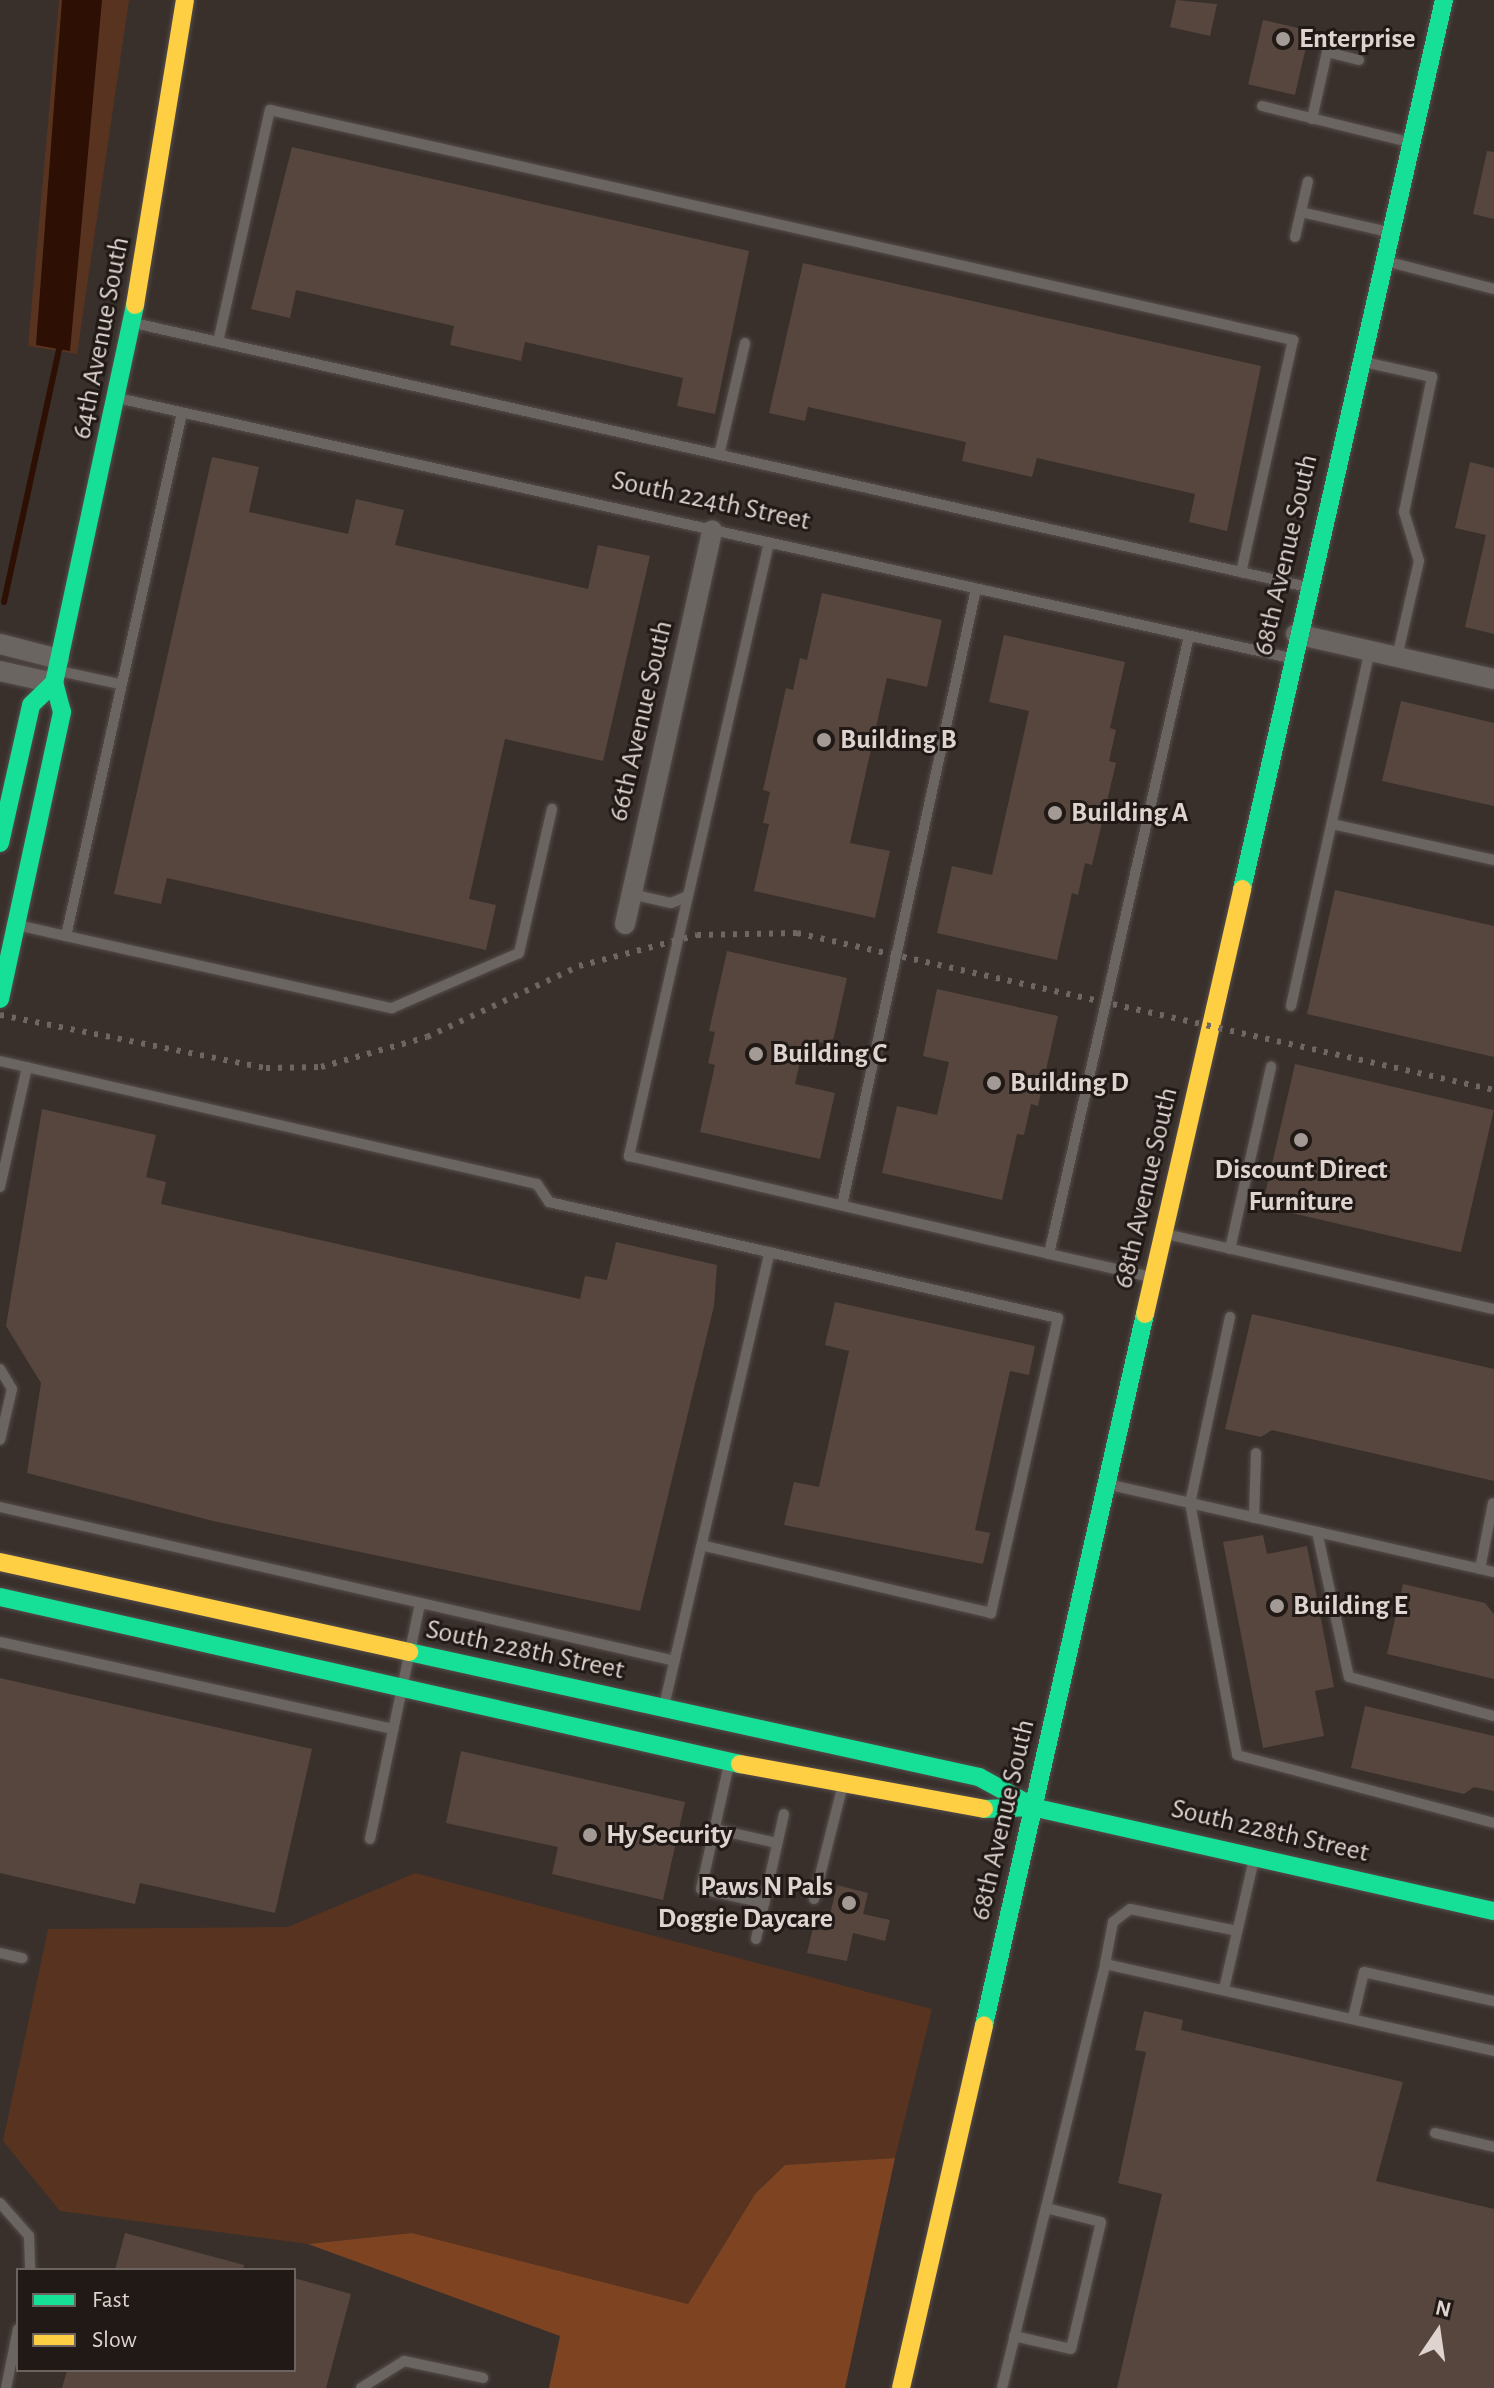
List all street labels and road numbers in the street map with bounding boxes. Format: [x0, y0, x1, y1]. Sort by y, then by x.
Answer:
street label: 64th Avenue South [65, 234, 137, 442]
street label: 68th Avenue South [1247, 451, 1325, 659]
street label: South 224th Street [609, 464, 813, 538]
street label: 66th Avenue South [602, 617, 680, 825]
street label: 68th Avenue South [1107, 1084, 1185, 1292]
street label: South 228th Street [423, 1613, 627, 1687]
street label: 68th Avenue South [964, 1716, 1042, 1924]
street label: South 228th Street [1168, 1792, 1372, 1870]

